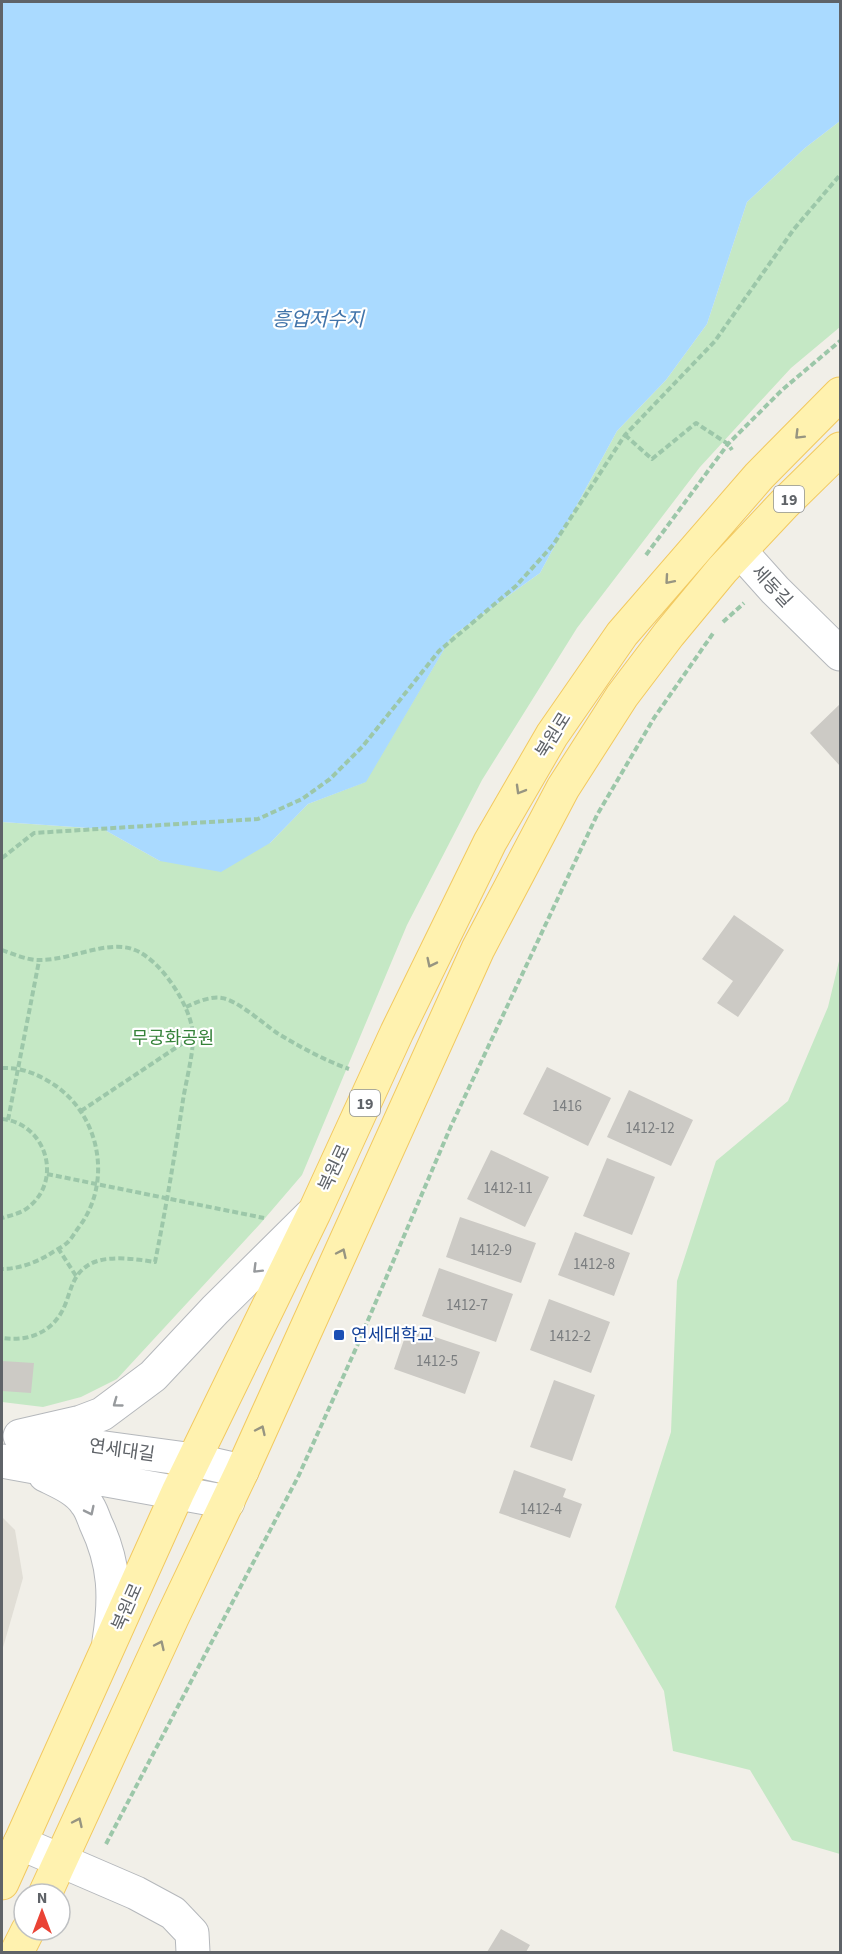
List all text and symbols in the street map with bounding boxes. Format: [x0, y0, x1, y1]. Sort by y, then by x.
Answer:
water label: 흥업저수지 [272, 306, 366, 334]
one-way arrow [796, 428, 807, 439]
road number: 19 [774, 486, 804, 512]
street label: 세동길 [746, 560, 798, 613]
one-way arrow [665, 574, 676, 584]
street label: 북원로 [530, 708, 577, 763]
one-way arrow [516, 784, 527, 794]
one-way arrow [426, 957, 438, 968]
park label: 무궁화공원 [132, 1026, 214, 1051]
road number: 19 [350, 1090, 380, 1116]
house number: 1416 [552, 1096, 582, 1117]
house number: 1412-12 [625, 1118, 675, 1139]
street label: 북원로 [313, 1140, 356, 1196]
house number: 1412-11 [483, 1178, 533, 1199]
house number: 1412-9 [470, 1240, 512, 1261]
one-way arrow [334, 1248, 346, 1259]
house number: 1412-8 [573, 1254, 615, 1275]
one-way arrow [254, 1261, 265, 1272]
house number: 1412-7 [446, 1295, 488, 1316]
place label: 연세대학교 [351, 1323, 434, 1348]
house number: 1412-2 [549, 1326, 591, 1347]
marker: 연세대학교 [332, 1328, 346, 1342]
house number: 1412-5 [416, 1351, 458, 1372]
one-way arrow [112, 1396, 123, 1407]
one-way arrow [253, 1426, 265, 1437]
street label: 연세대길 [87, 1434, 156, 1467]
house number: 1412-4 [520, 1499, 563, 1520]
one-way arrow [83, 1504, 94, 1515]
street label: 북원로 [106, 1579, 149, 1635]
one-way arrow [152, 1640, 164, 1651]
one-way arrow [71, 1817, 83, 1828]
north arrow [12, 1882, 72, 1942]
text: N [37, 1887, 47, 1909]

